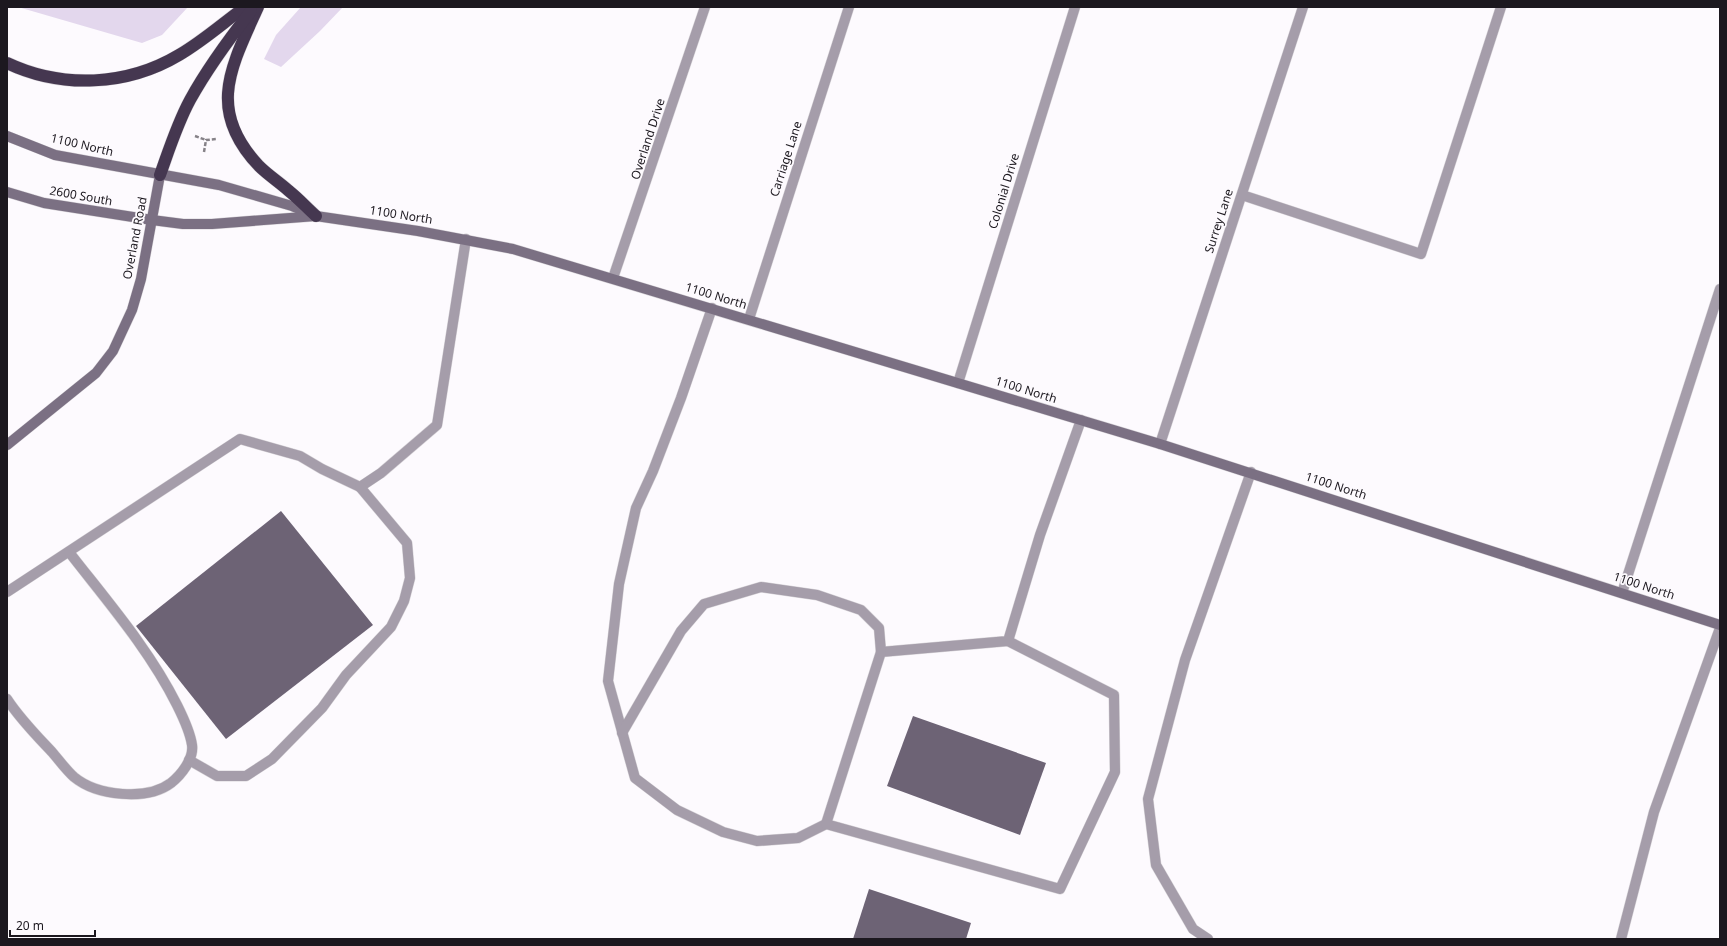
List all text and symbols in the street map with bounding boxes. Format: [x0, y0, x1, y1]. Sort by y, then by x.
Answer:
street label: Overland Drive [626, 96, 669, 182]
street label: Carriage Lane [765, 119, 806, 199]
street label: 1100 North [49, 129, 115, 160]
street label: Colonial Drive [984, 151, 1023, 231]
street label: 2600 South [48, 182, 114, 209]
street label: Surrey Lane [1200, 186, 1237, 255]
street label: Overland Road [118, 195, 151, 281]
street label: 1100 North [368, 201, 434, 228]
street label: 1100 North [683, 278, 749, 313]
street label: 1100 North [993, 372, 1059, 407]
street label: 1100 North [1303, 468, 1369, 503]
street label: 1100 North [1611, 568, 1677, 603]
scale bar [10, 912, 95, 938]
text: 20 m [16, 917, 44, 934]

